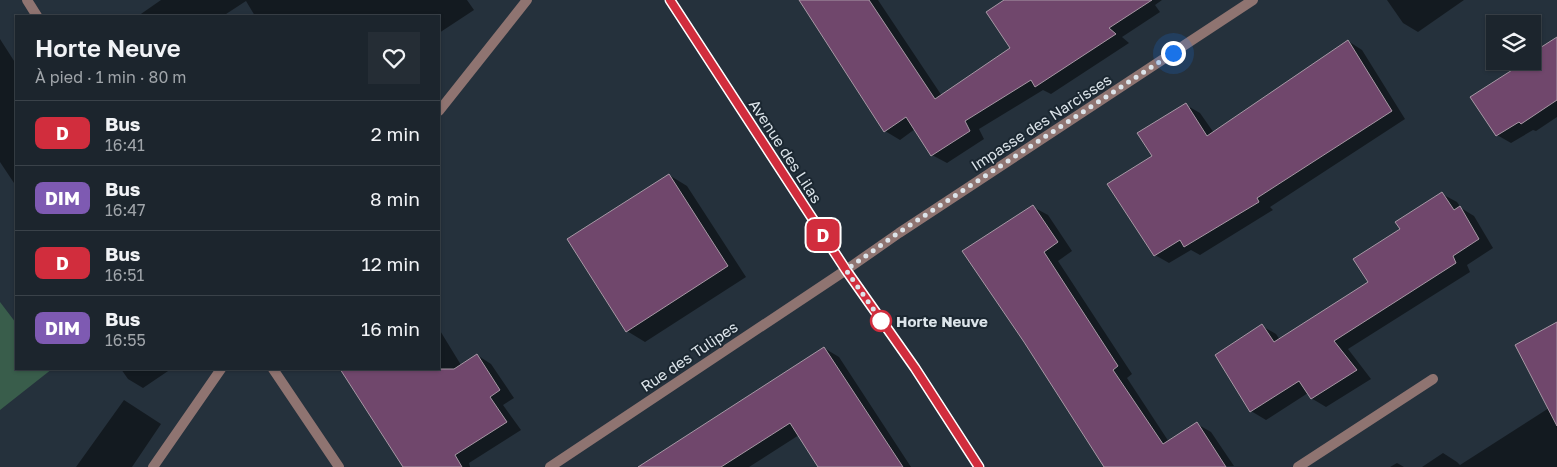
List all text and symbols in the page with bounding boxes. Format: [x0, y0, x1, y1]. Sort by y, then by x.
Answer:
map controls [1486, 15, 1541, 70]
button: layers [1486, 15, 1541, 70]
button: heart [368, 32, 420, 84]
text: Horte Neuve [35, 33, 181, 62]
your location [1161, 41, 1186, 66]
text: À pied · 1 min · 80 m [35, 67, 186, 87]
street label: Impasse des Narcisses [967, 70, 1115, 174]
street label: Avenue des Lilas [746, 96, 826, 206]
text: Bus [105, 112, 140, 135]
text: D [56, 122, 69, 144]
text: 2 min [371, 122, 420, 145]
text: 16:41 [105, 135, 145, 155]
text: Bus [105, 177, 140, 200]
text: DIM [45, 187, 80, 209]
text: 8 min [370, 187, 420, 210]
text: 16:47 [105, 200, 146, 220]
line badge: D [807, 219, 839, 251]
text: D [817, 224, 829, 246]
text: Bus [105, 242, 140, 265]
text: D [56, 252, 69, 274]
text: 12 min [361, 252, 420, 275]
text: 16:51 [105, 265, 144, 285]
text: Bus [105, 307, 140, 330]
marker: Horte Neuve [870, 310, 892, 332]
place label: Horte Neuve [896, 312, 988, 330]
text: DIM [45, 317, 80, 339]
text: 16 min [361, 317, 420, 340]
street label: Rue des Tulipes [637, 317, 741, 395]
text: 16:55 [105, 330, 146, 350]

